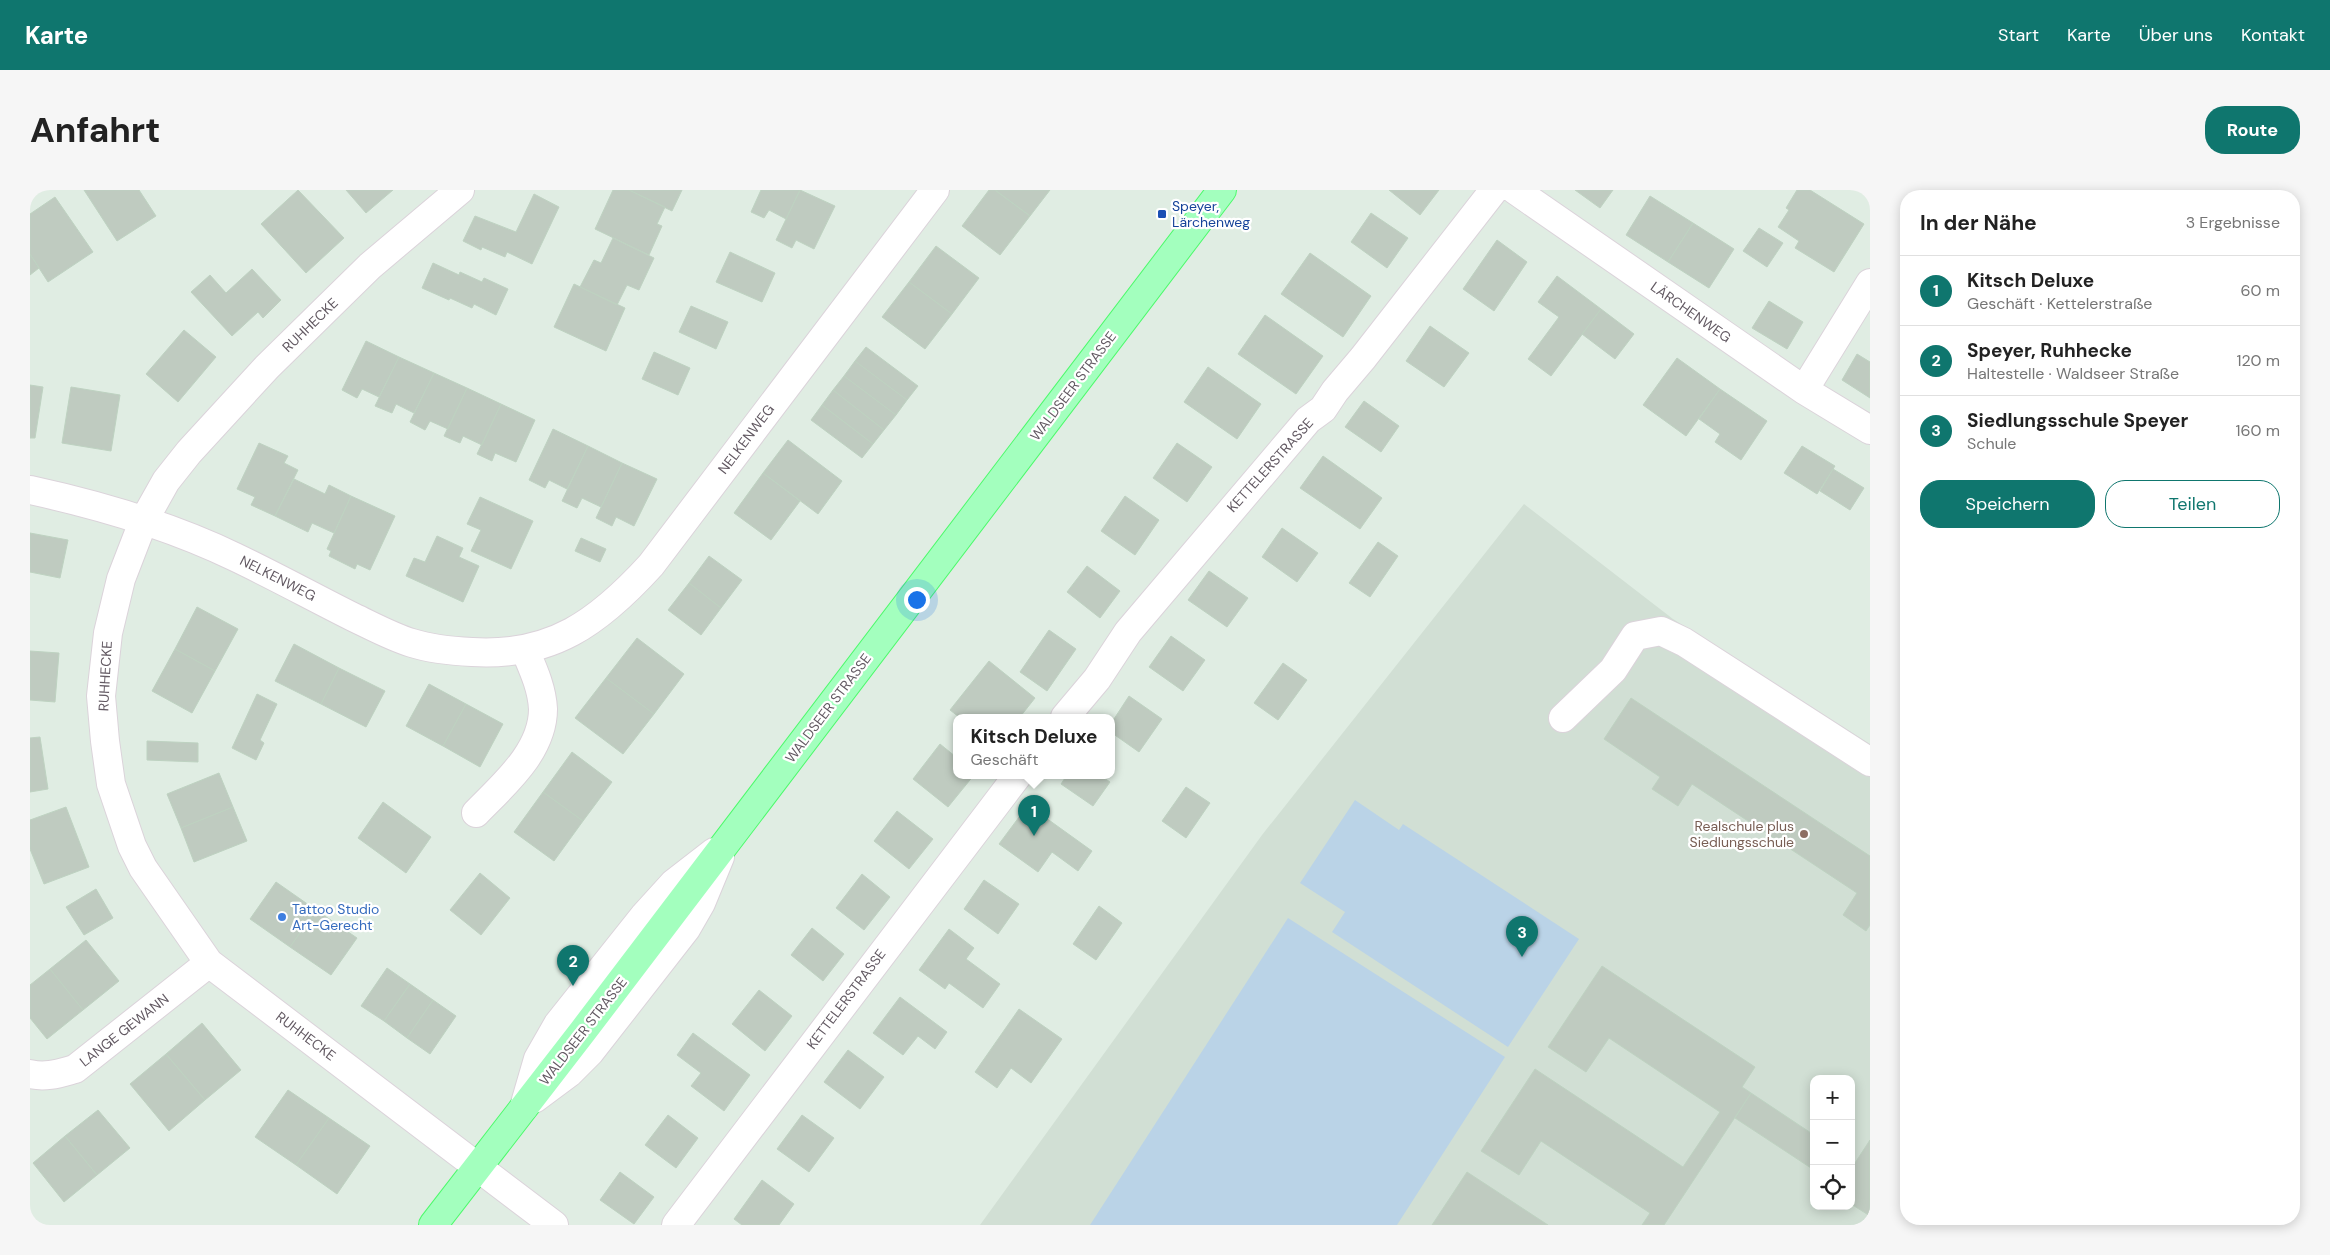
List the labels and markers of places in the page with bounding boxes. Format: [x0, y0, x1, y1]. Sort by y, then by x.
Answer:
place label: Speyer, Lärchenweg [1172, 197, 1250, 231]
marker: Speyer, Lärchenweg [1156, 208, 1168, 220]
pin: 1 [1018, 795, 1050, 836]
place label: Realschule plus Siedlungsschule [1690, 817, 1794, 851]
marker: Realschule plus Siedlungsschule [1798, 828, 1810, 840]
place label: Tattoo Studio Art-Gerecht [292, 900, 379, 934]
marker: Tattoo Studio Art-Gerecht [276, 911, 288, 923]
pin: 3 [1506, 916, 1538, 957]
pin: 2 [557, 945, 589, 986]

